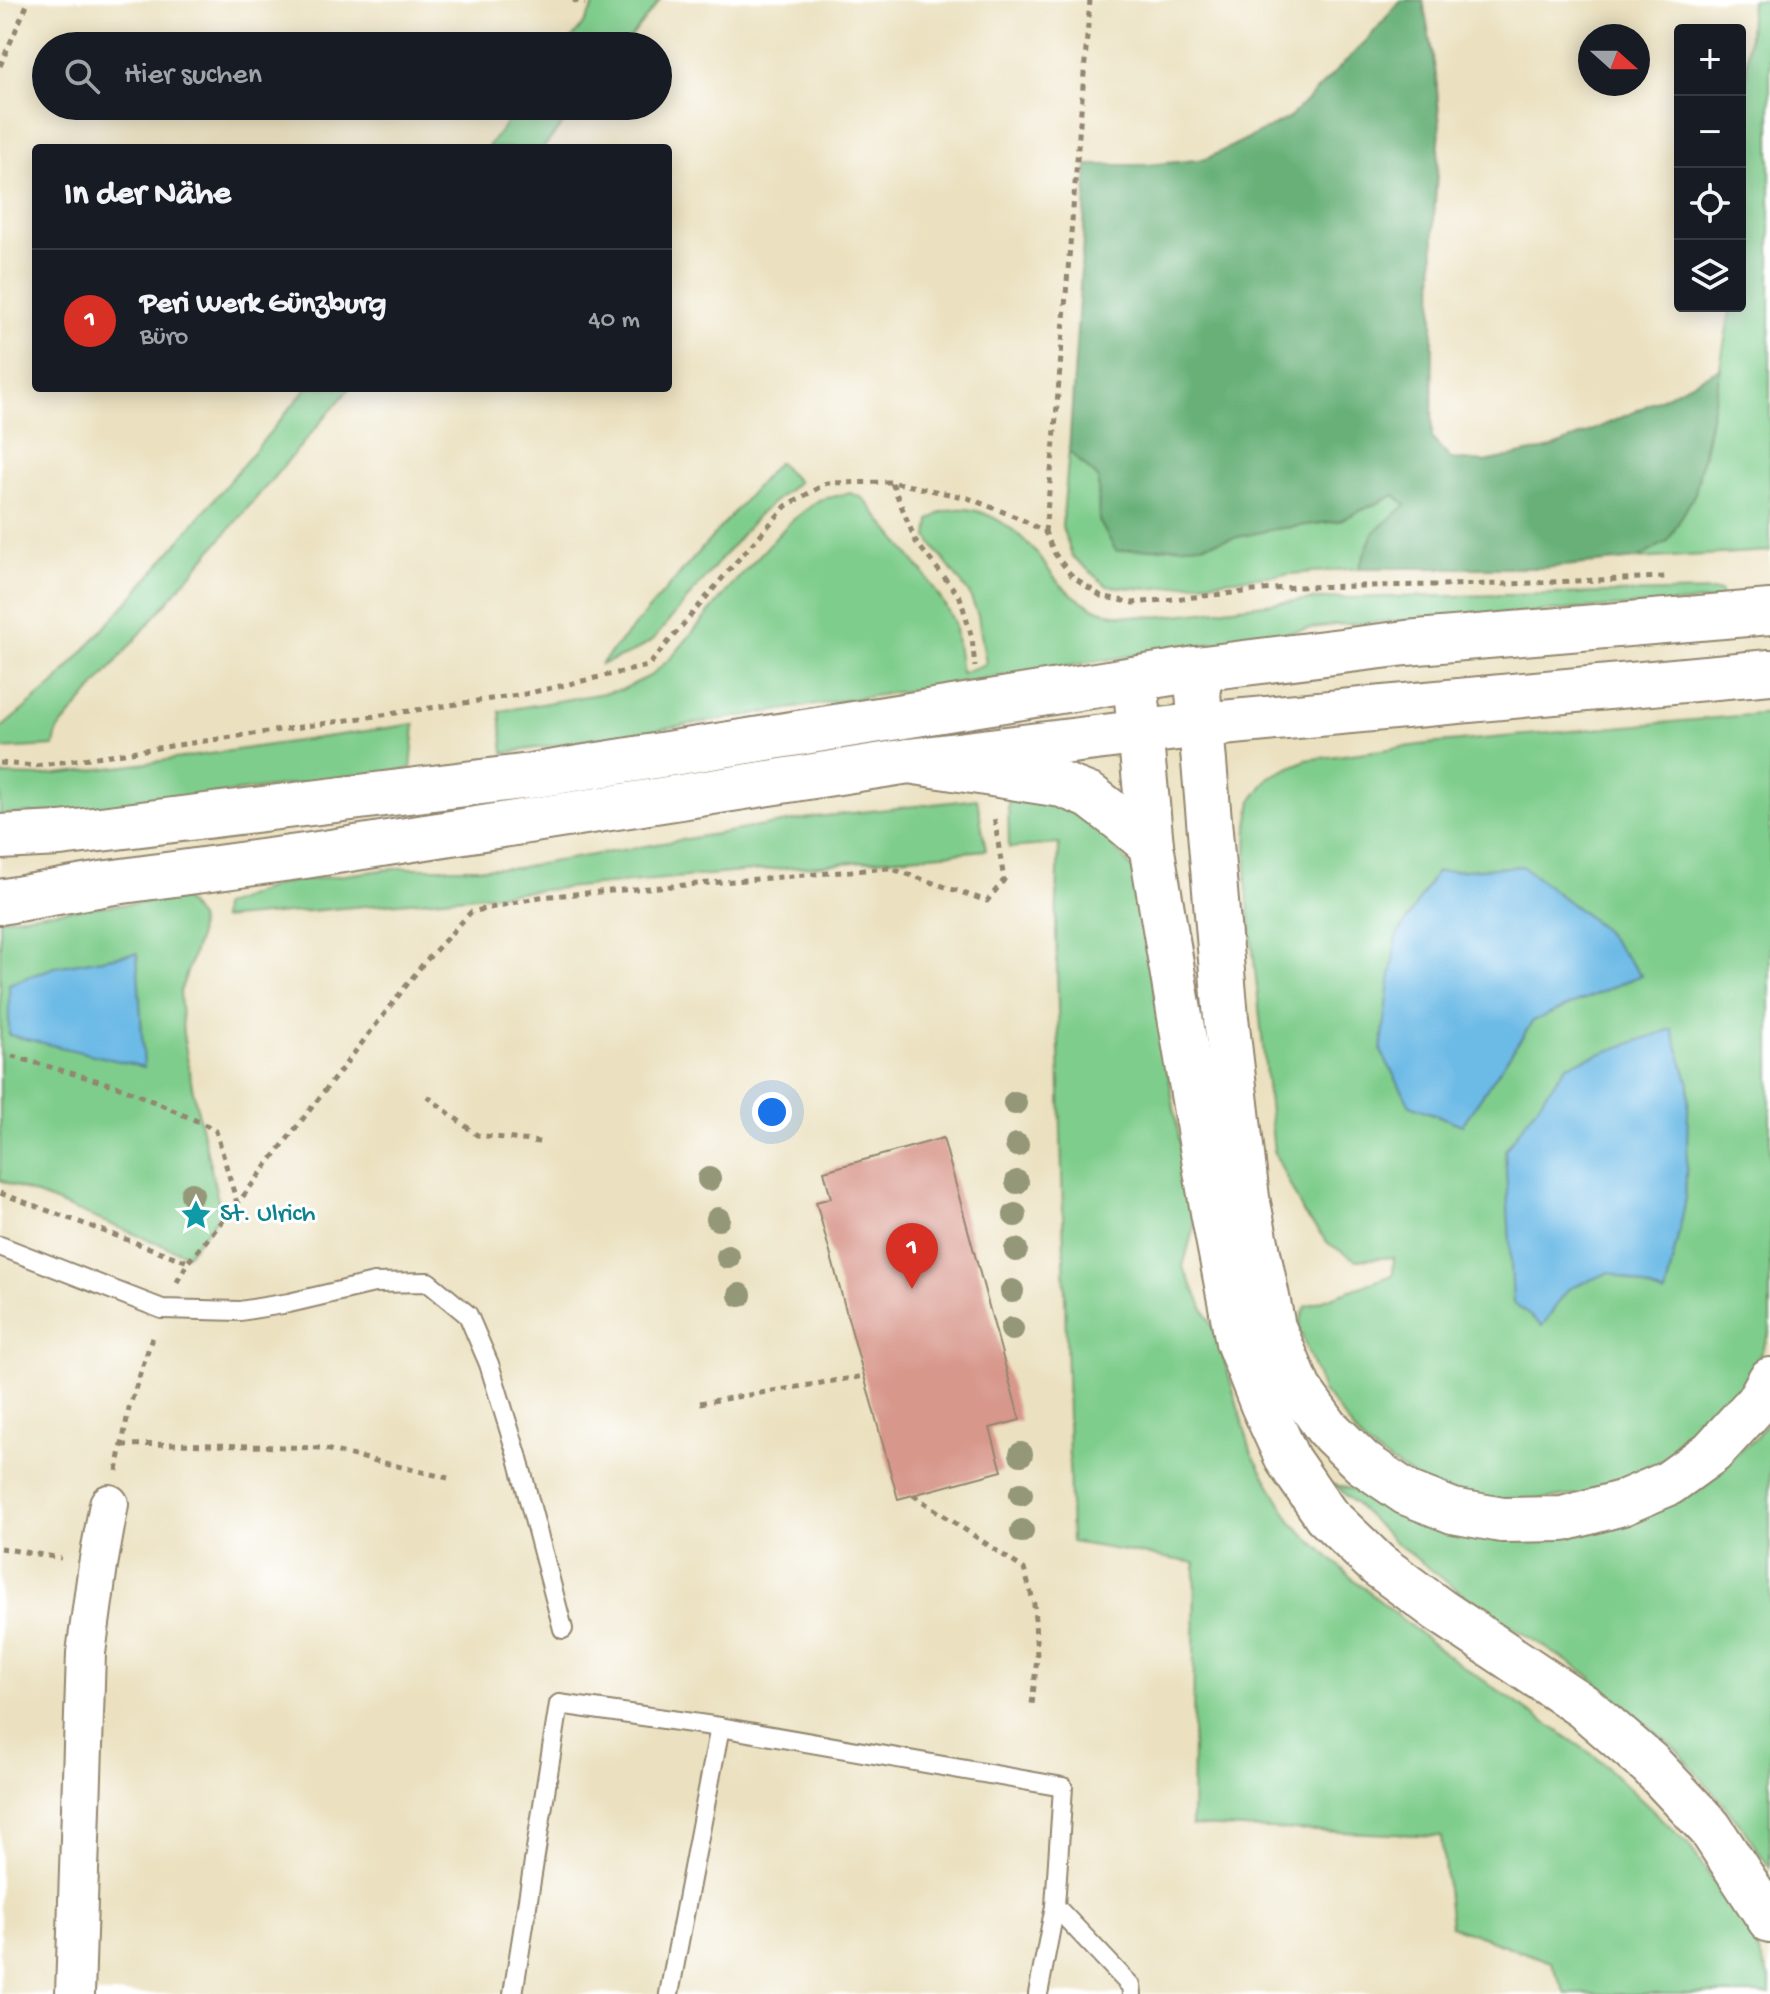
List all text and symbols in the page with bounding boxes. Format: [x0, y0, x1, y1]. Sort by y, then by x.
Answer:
north arrow [1578, 24, 1650, 96]
map controls [1674, 24, 1746, 312]
button: + [1674, 24, 1746, 96]
search box [32, 32, 672, 120]
icon: search [60, 54, 104, 98]
text: Hier suchen [124, 59, 262, 94]
button: − [1674, 96, 1746, 168]
button: locate [1674, 168, 1746, 240]
text: In der Nähe [64, 176, 231, 216]
button: layers [1674, 240, 1746, 312]
text: Peri Werk Günzburg [140, 288, 386, 323]
text: 1 [85, 306, 95, 337]
text: 40 m [588, 306, 640, 337]
text: Büro [140, 323, 188, 354]
your location [752, 1092, 792, 1132]
place icon: St. Ulrich [179, 1198, 213, 1232]
place label: St. Ulrich [220, 1200, 315, 1231]
pin: 1 [886, 1223, 938, 1289]

